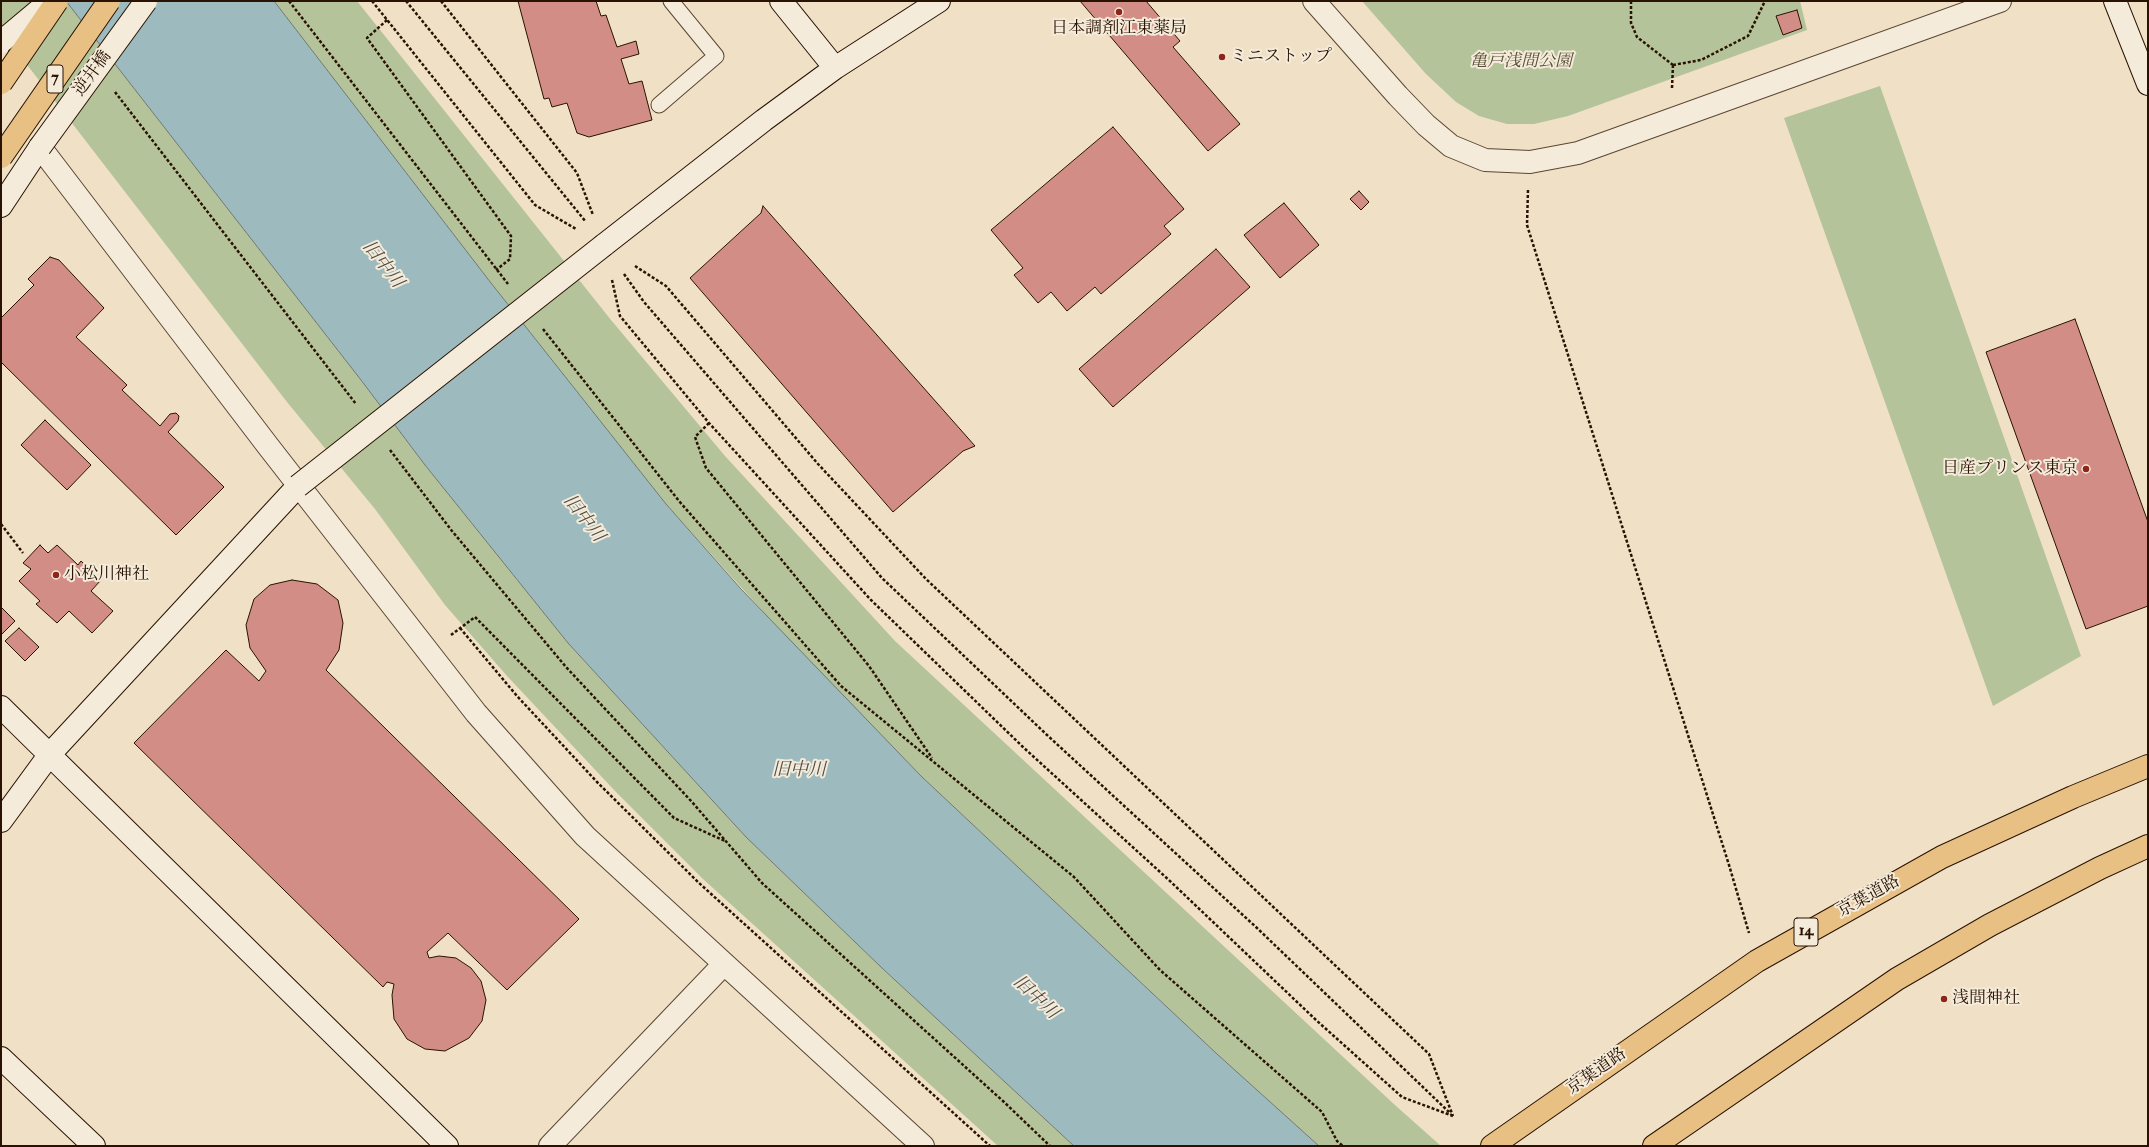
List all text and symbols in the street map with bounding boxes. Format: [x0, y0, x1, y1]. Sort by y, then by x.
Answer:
marker: 日本調剤江東薬局 [1114, 7, 1124, 17]
place label: 日本調剤江東薬局 [1051, 19, 1187, 39]
street label: 逆井橋 [70, 47, 116, 101]
place label: ミニストップ [1230, 47, 1332, 67]
marker: ミニストップ [1217, 52, 1227, 62]
park label: 亀戸浅間公園 [1470, 52, 1572, 72]
road number: 7 [47, 65, 63, 93]
water label: 旧中川 [357, 237, 407, 293]
place label: 日産プリンス東京 [1942, 459, 2078, 479]
marker: 日産プリンス東京 [2081, 464, 2091, 474]
water label: 旧中川 [558, 491, 608, 547]
place label: 小松川神社 [64, 565, 149, 585]
marker: 小松川神社 [51, 570, 61, 580]
water label: 旧中川 [772, 760, 826, 782]
street label: 京葉道路 [1834, 872, 1904, 922]
road number: 14 [1794, 918, 1818, 946]
water label: 旧中川 [1008, 972, 1062, 1024]
place label: 浅間神社 [1952, 989, 2020, 1009]
marker: 浅間神社 [1939, 994, 1949, 1004]
street label: 京葉道路 [1563, 1044, 1631, 1100]

